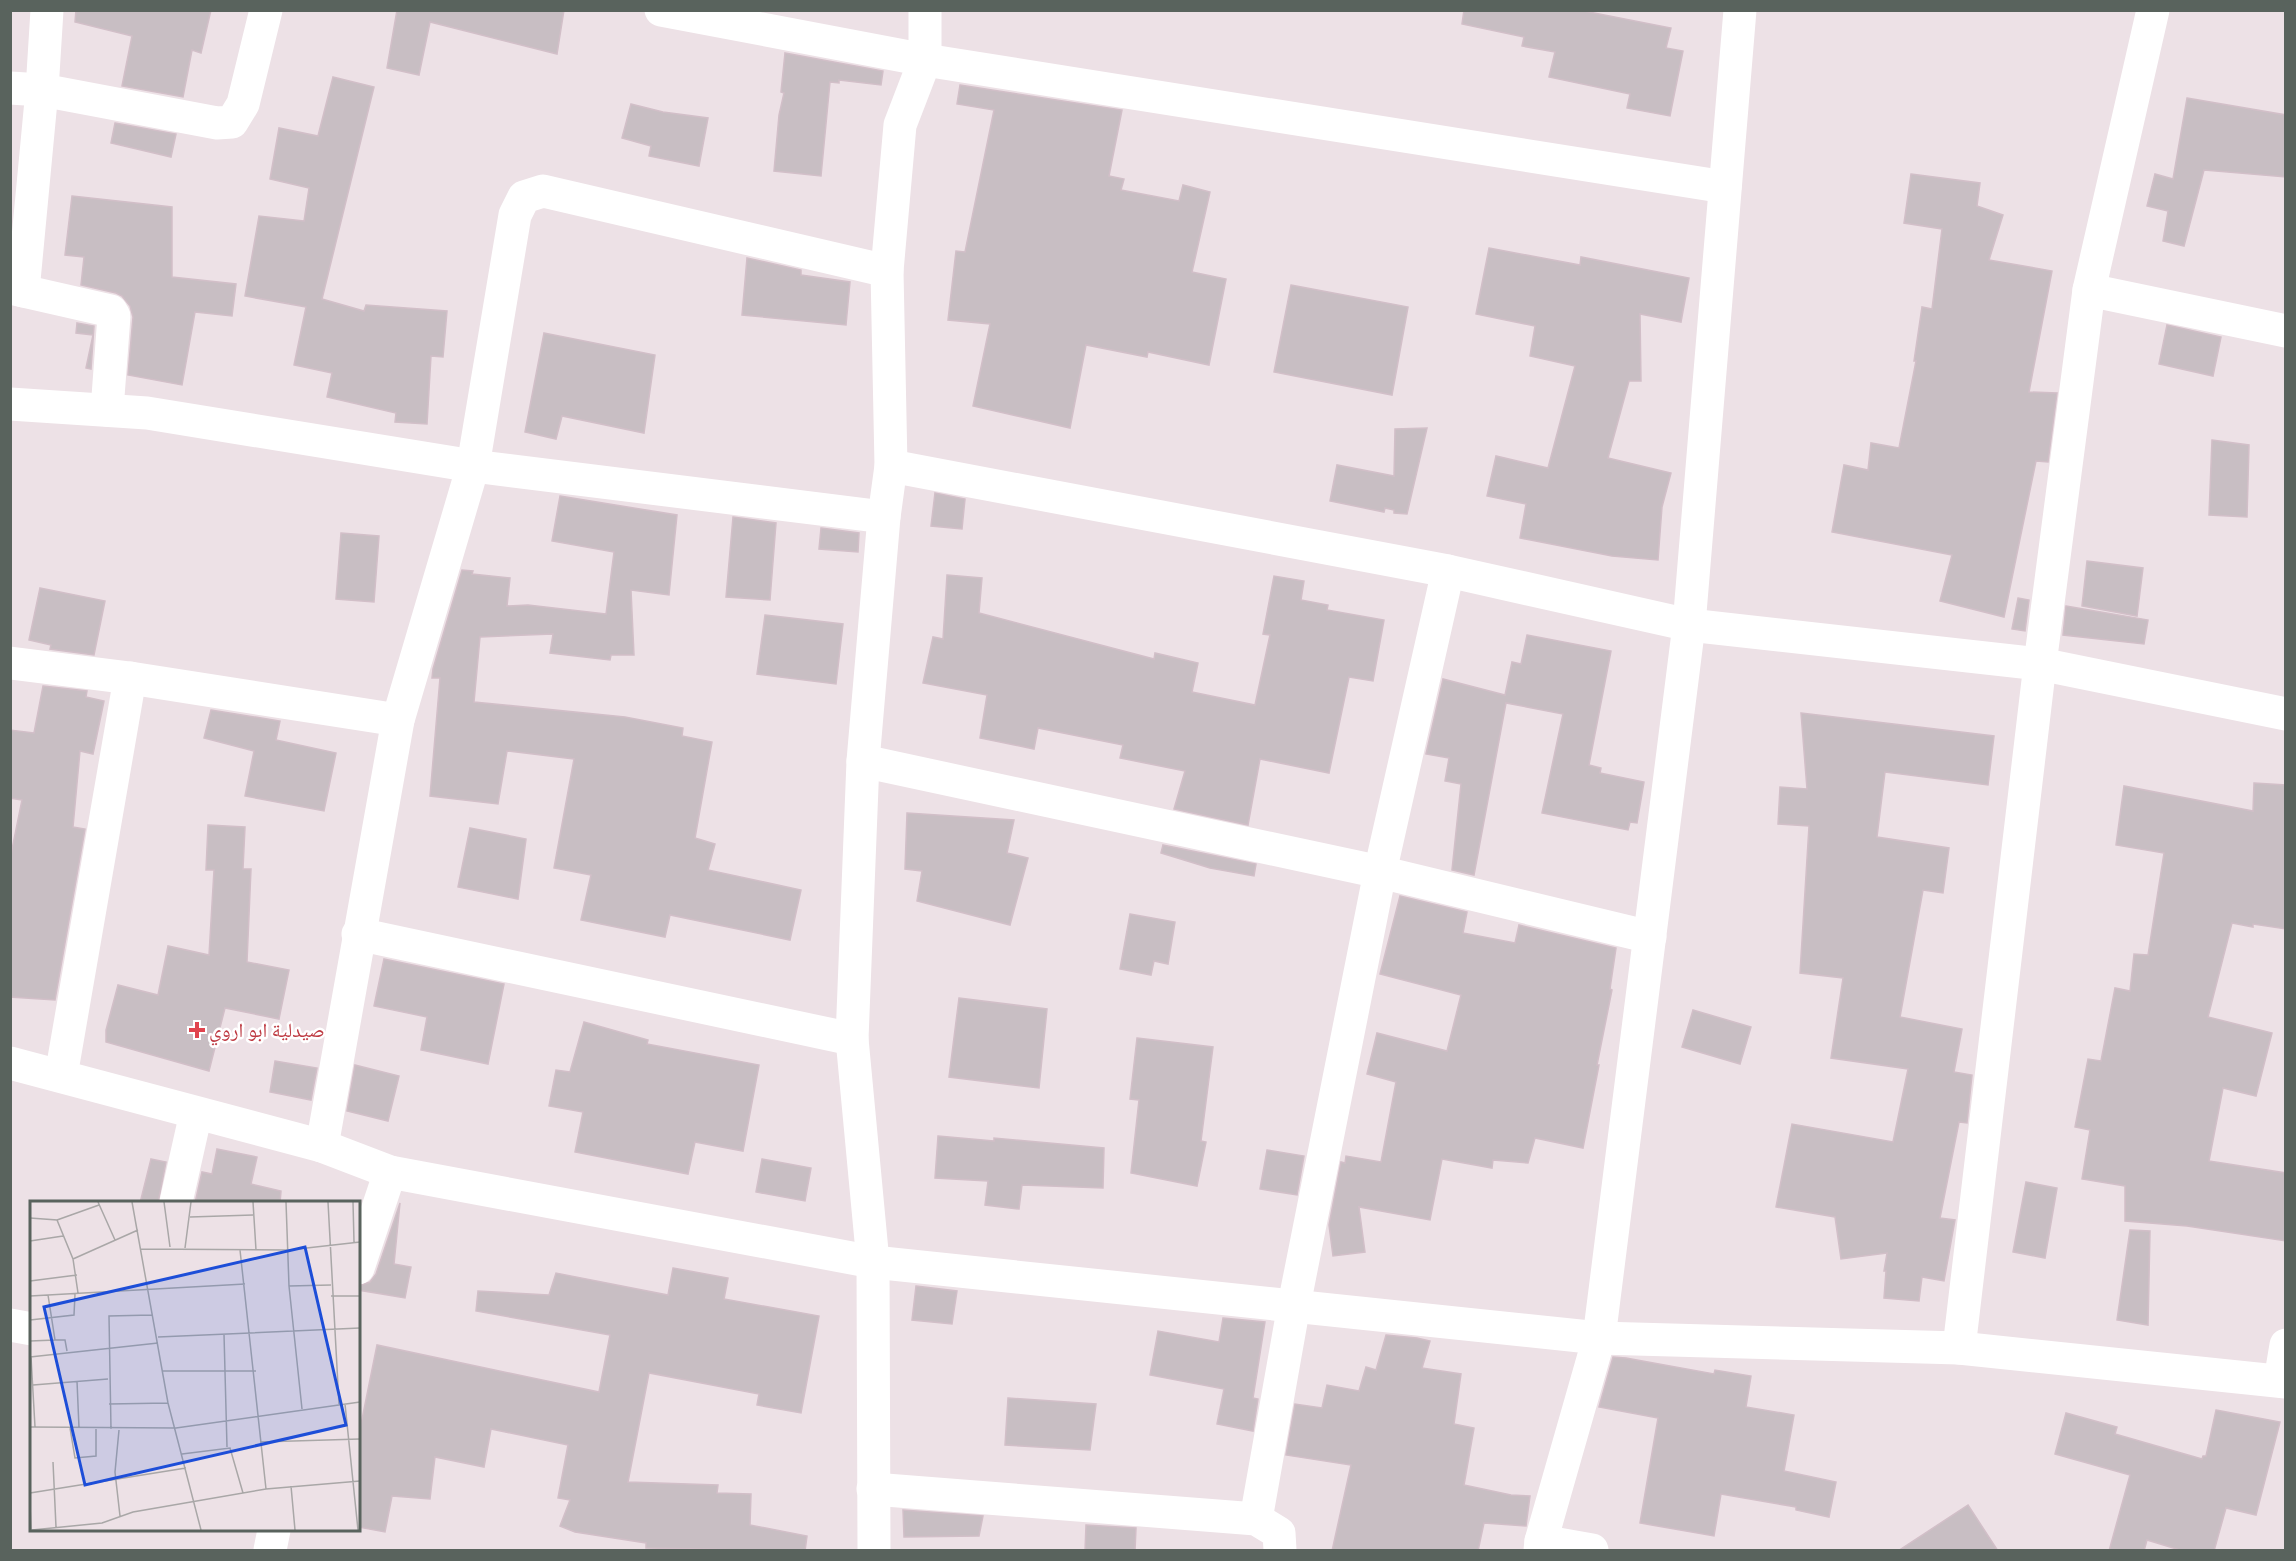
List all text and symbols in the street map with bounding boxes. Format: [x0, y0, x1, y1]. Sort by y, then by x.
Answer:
place label: صيدلية ابو اروي [209, 1018, 325, 1046]
marker: صيدلية ابو اروي [190, 1023, 204, 1037]
inset map [30, 1201, 360, 1531]

